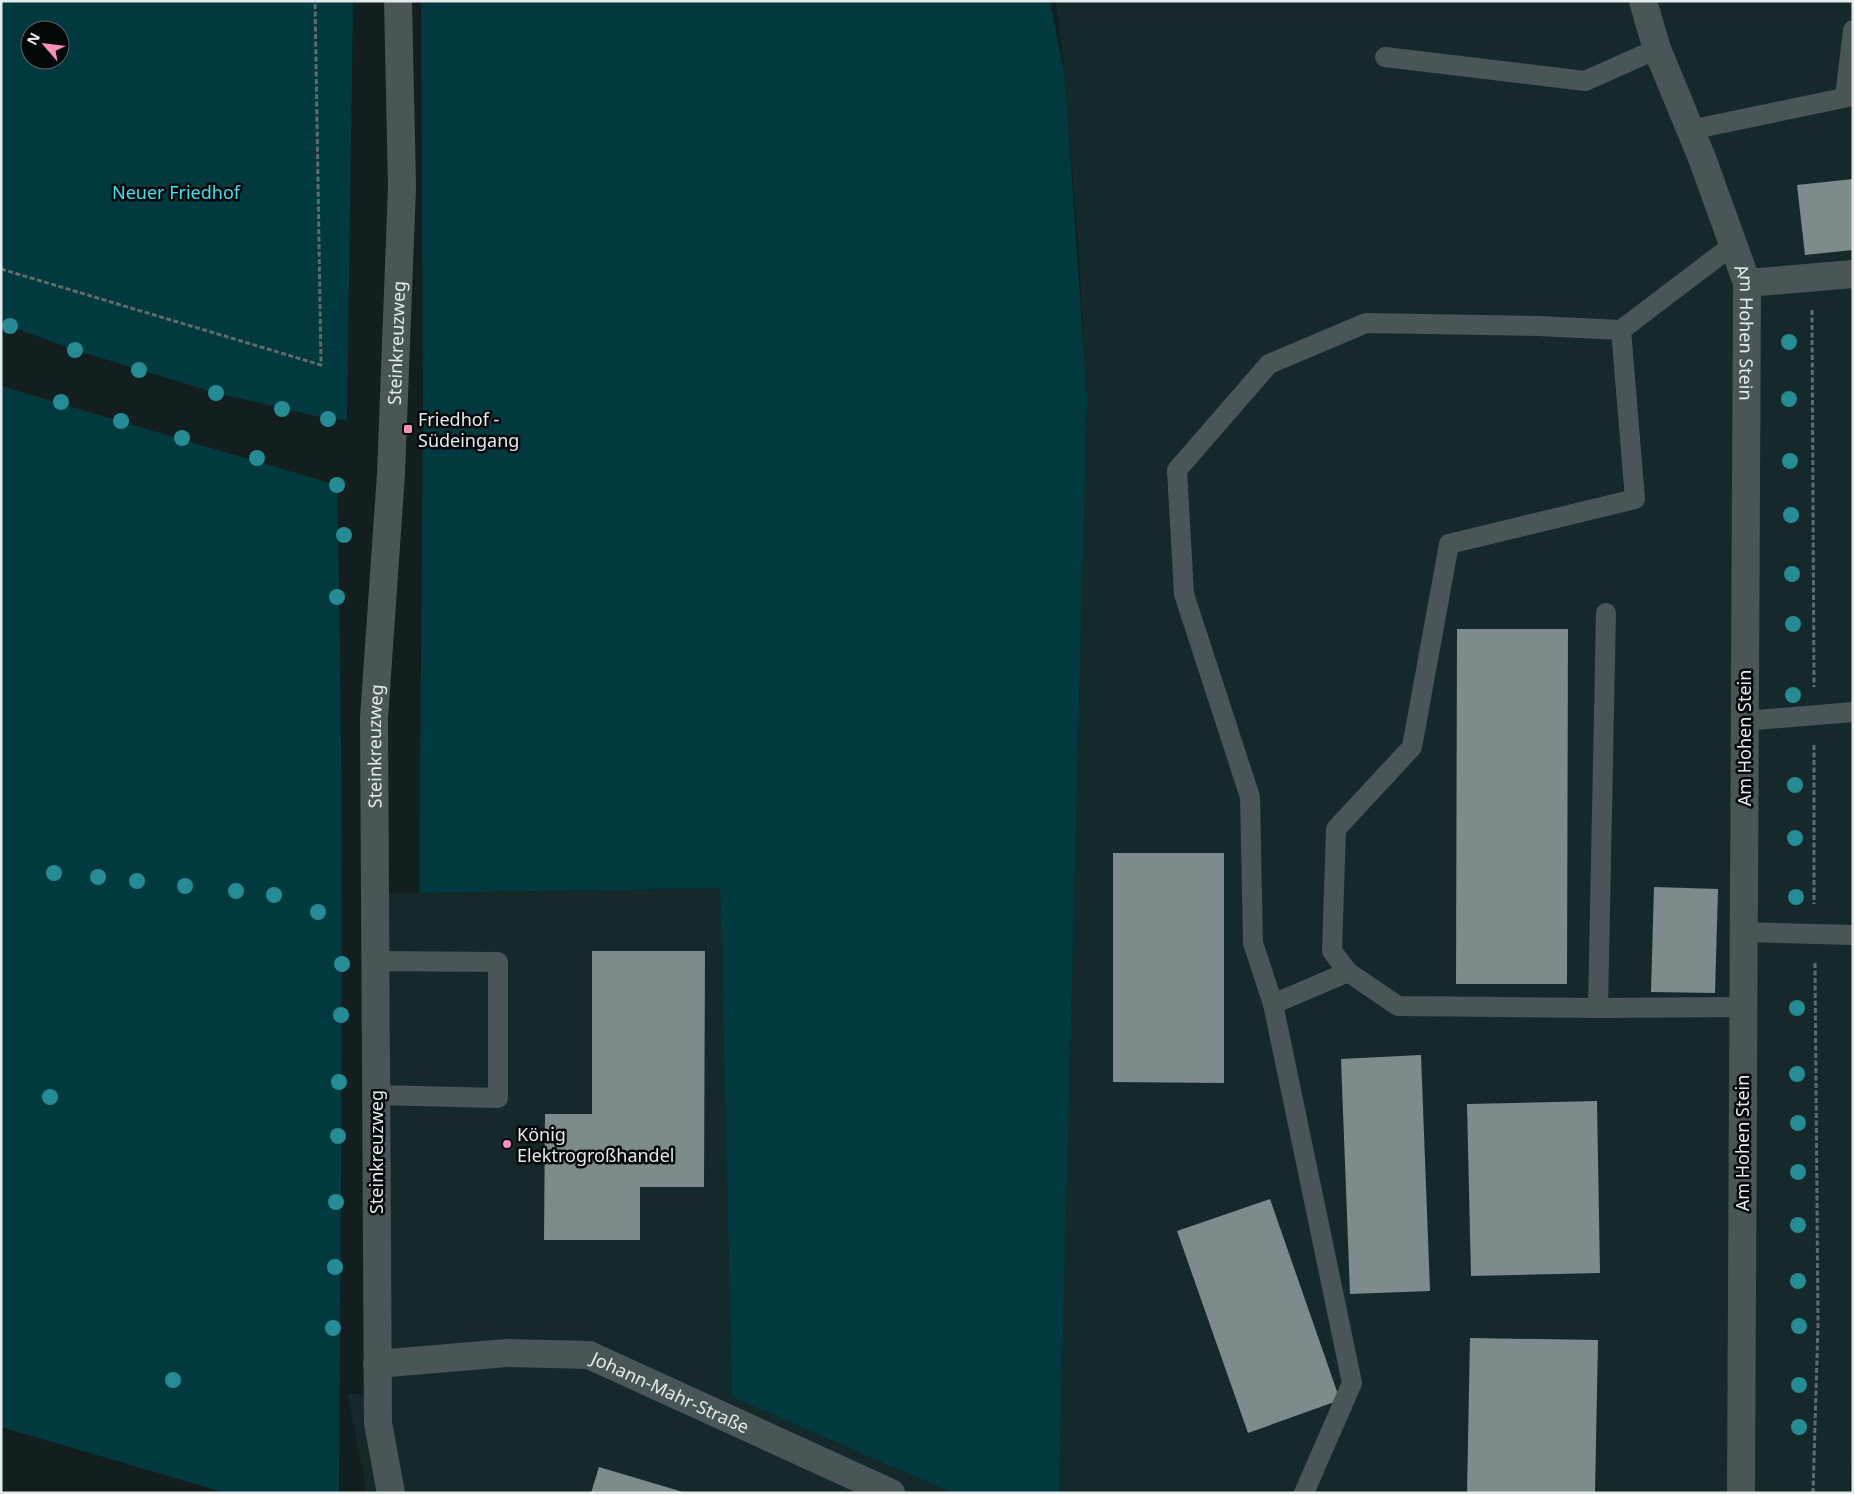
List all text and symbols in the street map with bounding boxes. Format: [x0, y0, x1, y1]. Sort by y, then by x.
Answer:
north arrow [20, 20, 70, 70]
text: N [22, 29, 44, 48]
park label: Neuer Friedhof [112, 180, 241, 204]
street label: Am Hohen Stein [1729, 261, 1759, 401]
street label: Steinkreuzweg [382, 280, 410, 405]
place label: Friedhof - Südeingang [418, 407, 519, 452]
marker: Friedhof - Südeingang [402, 423, 414, 435]
street label: Am Hohen Stein [1732, 670, 1756, 806]
street label: Steinkreuzweg [362, 683, 388, 808]
street label: Am Hohen Stein [1730, 1075, 1754, 1211]
street label: Steinkreuzweg [364, 1090, 388, 1214]
place label: König Elektrogroßhandel [517, 1122, 674, 1167]
marker: König Elektrogroßhandel [501, 1138, 513, 1150]
street label: Johann-Mahr-Straße [586, 1345, 753, 1439]

